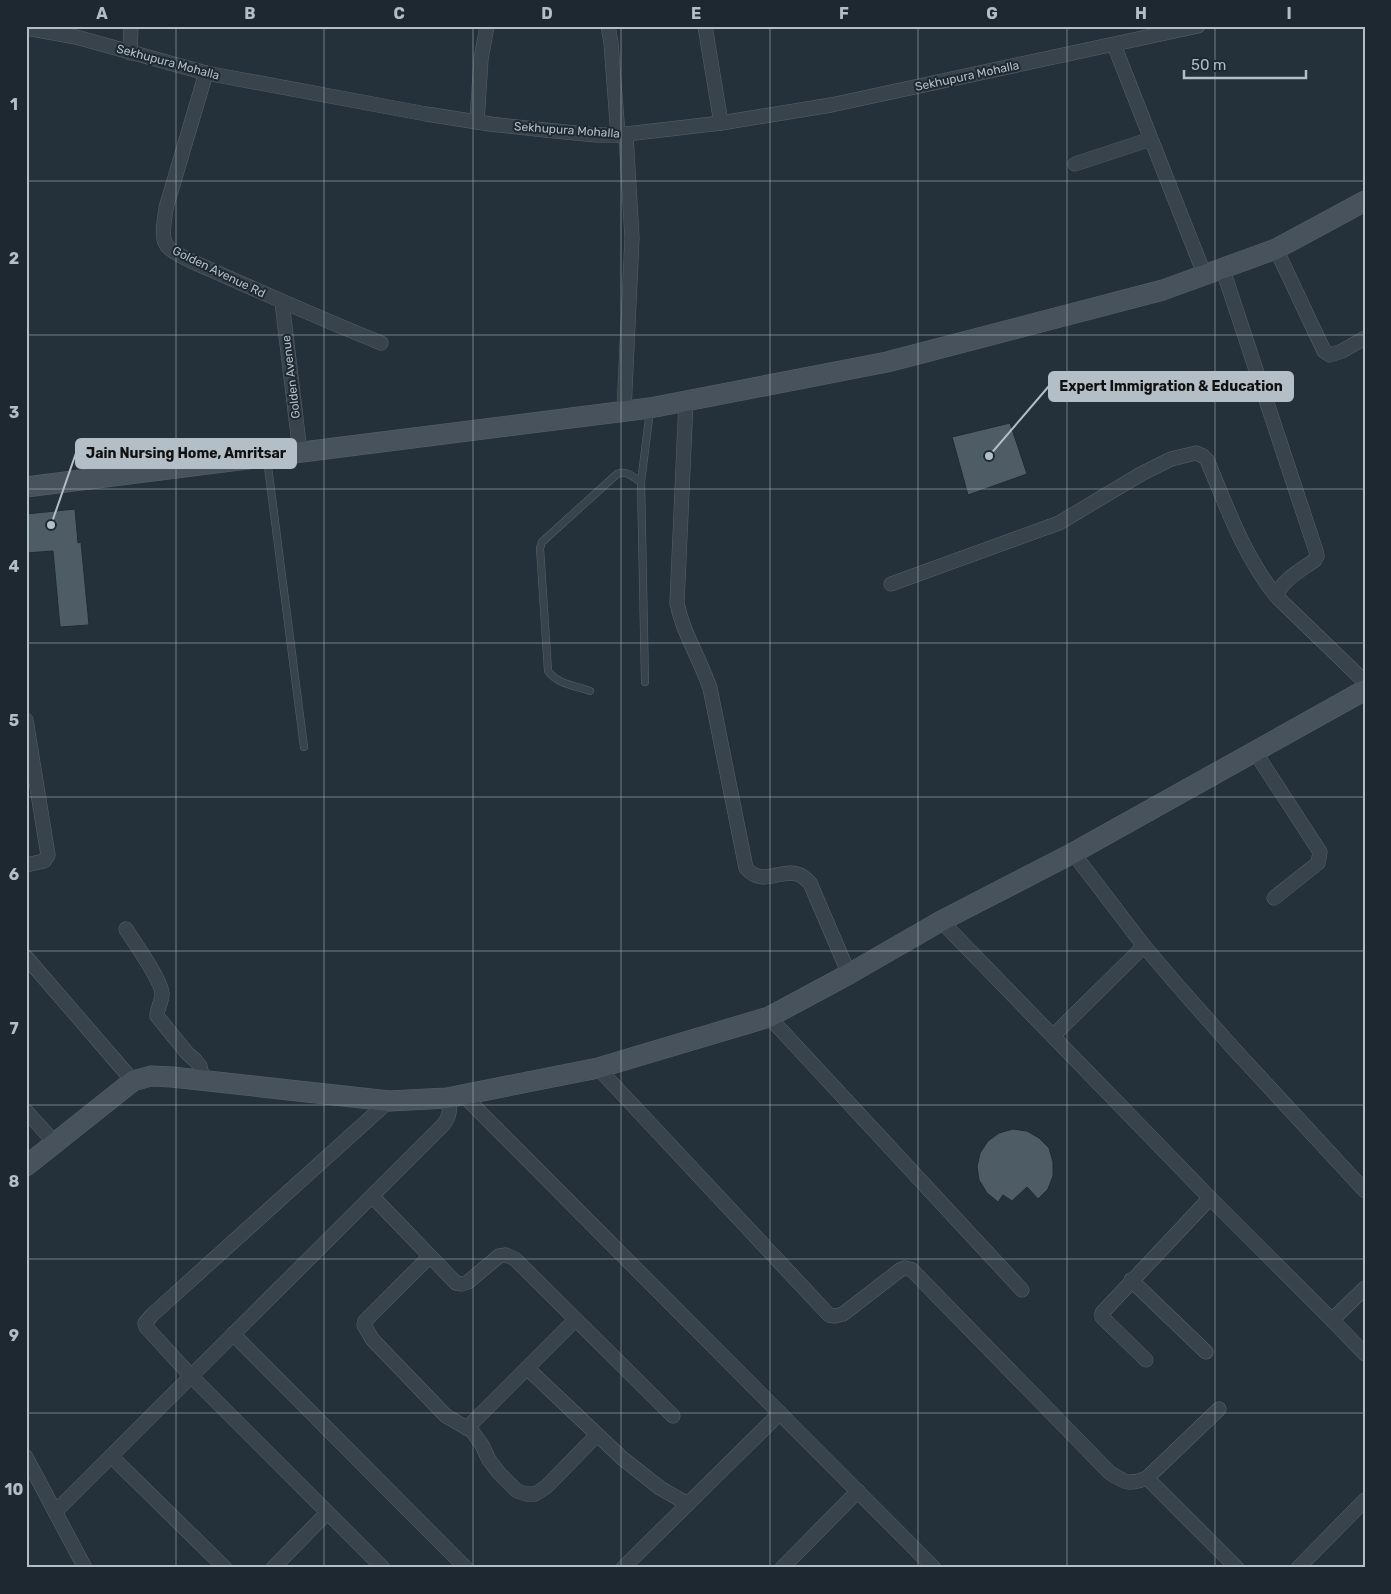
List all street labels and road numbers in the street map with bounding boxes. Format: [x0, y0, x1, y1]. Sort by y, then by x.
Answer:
street label: Sekhupura Mohalla [115, 42, 221, 82]
street label: Sekhupura Mohalla [914, 58, 1020, 94]
street label: Sekhupura Mohalla [514, 119, 620, 141]
street label: Golden Avenue Rd [170, 243, 268, 301]
street label: Golden Avenue [279, 334, 303, 419]

